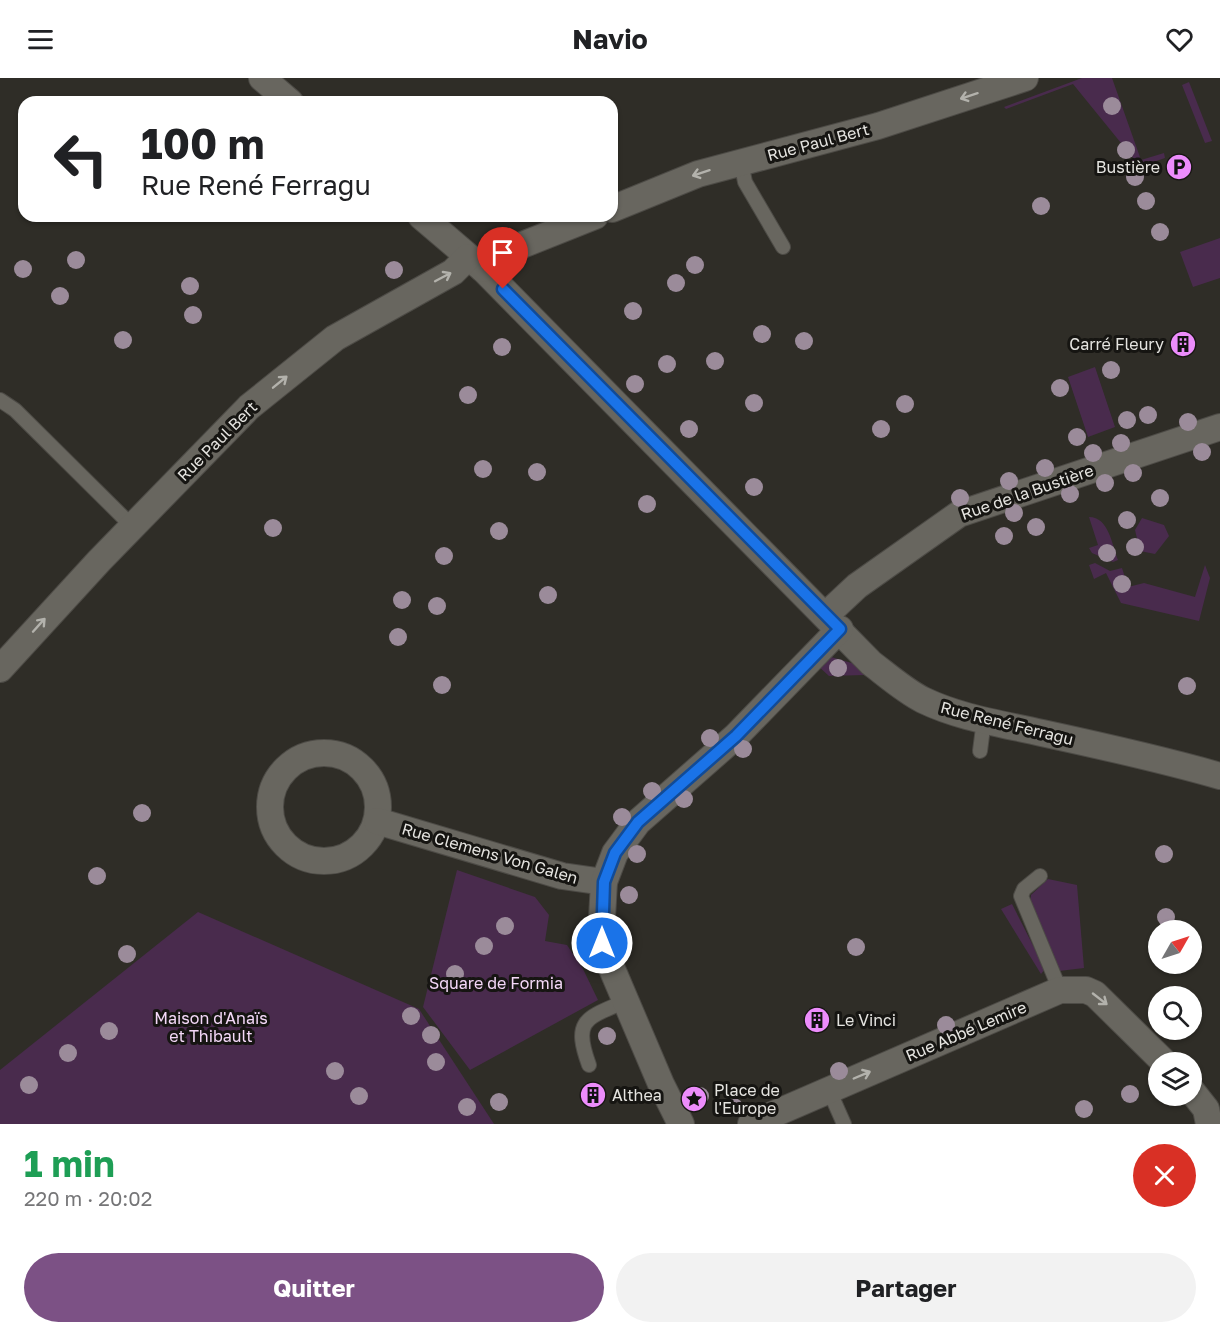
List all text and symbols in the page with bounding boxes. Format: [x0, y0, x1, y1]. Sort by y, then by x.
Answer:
icon: menu [24, 23, 57, 56]
text: Navio [572, 23, 648, 55]
icon: heart [1163, 23, 1196, 56]
one-way arrow [960, 91, 979, 102]
text: 100 m [141, 118, 264, 168]
street label: Rue Paul Bert [765, 119, 871, 165]
icon: left [42, 120, 120, 198]
parking icon: Bustière [1164, 152, 1194, 182]
place label: Bustière [1096, 157, 1160, 177]
text: Rue René Ferragu [141, 169, 371, 201]
one-way arrow [692, 169, 711, 180]
pin [477, 227, 528, 289]
icon: arrive [486, 236, 519, 269]
one-way arrow [434, 271, 451, 283]
building icon: Carré Fleury [1168, 329, 1198, 359]
place label: Carré Fleury [1069, 334, 1164, 354]
one-way arrow [272, 376, 288, 389]
street label: Rue Paul Bert [173, 397, 261, 485]
street label: Rue de la Bustière [958, 460, 1096, 524]
one-way arrow [32, 618, 46, 633]
street label: Rue René Ferragu [939, 697, 1075, 749]
street label: Rue Clemens Von Galen [400, 818, 580, 888]
position arrow [570, 911, 634, 975]
north arrow [1148, 920, 1202, 974]
map controls [1148, 920, 1202, 1106]
park label: Square de Formia [429, 973, 563, 993]
button: search [1148, 986, 1202, 1040]
one-way arrow [1091, 992, 1107, 1005]
street label: Rue Abbé Lemire [903, 997, 1029, 1065]
building icon: Le Vinci [802, 1005, 832, 1035]
park label: Maison d'Anaïs et Thibault [154, 1008, 268, 1046]
place label: Le Vinci [836, 1010, 896, 1030]
button: layers [1148, 1052, 1202, 1106]
one-way arrow [853, 1069, 871, 1081]
building icon: Althea [578, 1080, 608, 1110]
place label: Place de l'Europe [714, 1080, 780, 1118]
place icon: Place de l'Europe [679, 1084, 709, 1114]
place label: Althea [612, 1085, 662, 1105]
text: 1 min [24, 1142, 115, 1185]
button: close [1133, 1144, 1196, 1207]
text: 220 m · 20:02 [24, 1186, 152, 1210]
button: Quitter [24, 1253, 604, 1322]
button: Partager [616, 1253, 1196, 1322]

